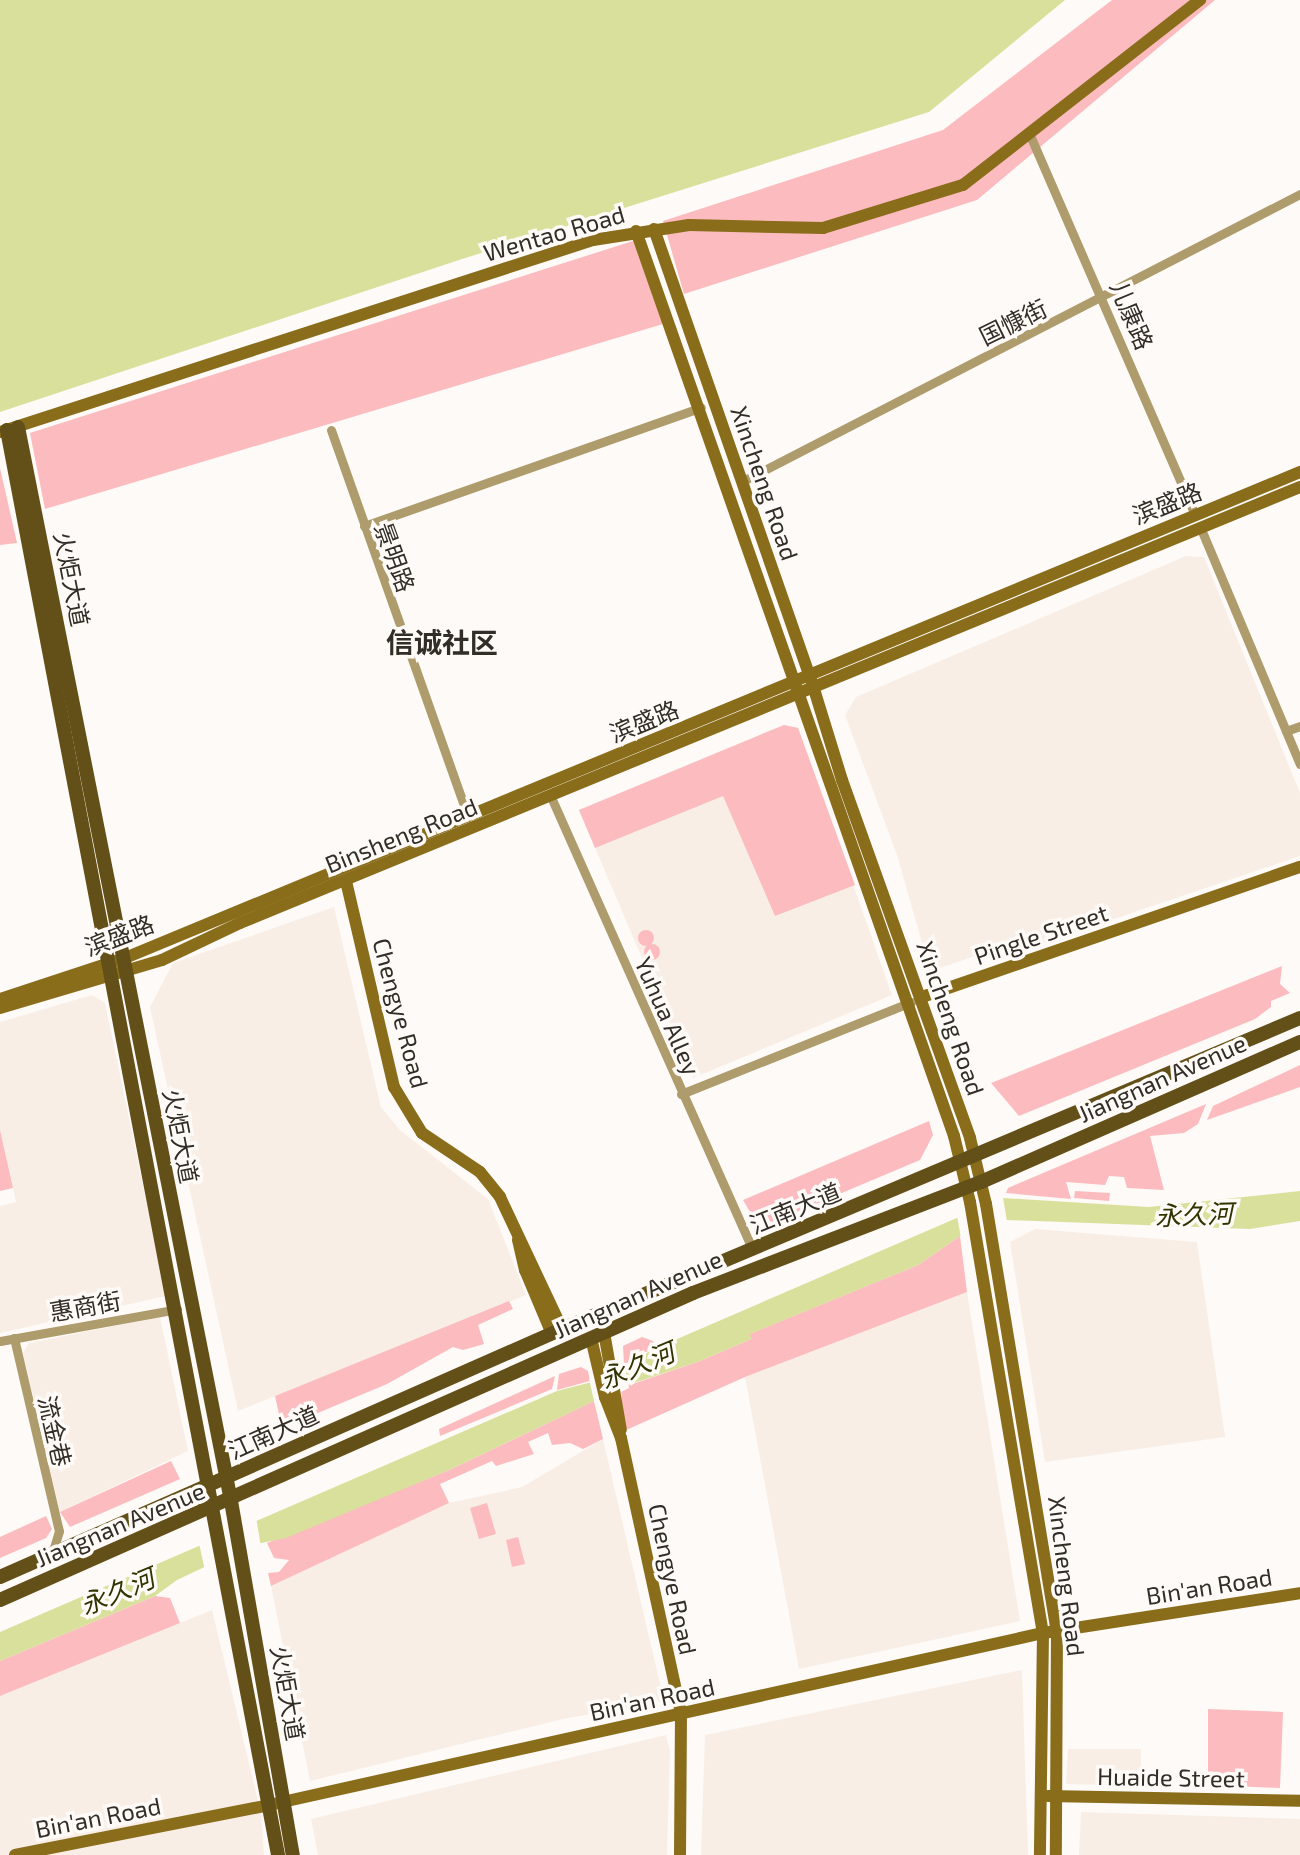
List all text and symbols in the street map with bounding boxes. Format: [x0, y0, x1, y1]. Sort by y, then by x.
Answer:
street label: Wentao Road [480, 199, 628, 267]
street label: 儿康路 [1105, 276, 1159, 354]
street label: 国慷街 [974, 293, 1052, 351]
street label: Xincheng Road [725, 402, 805, 564]
street label: 滨盛路 [1128, 476, 1206, 530]
street label: 景明路 [369, 518, 421, 596]
street label: 火炬大道 [49, 529, 95, 629]
district label: 信诚社区 [386, 625, 498, 659]
street label: 滨盛路 [605, 694, 683, 748]
street label: Binsheng Road [321, 791, 481, 879]
street label: Pingle Street [970, 898, 1112, 970]
street label: 滨盛路 [80, 909, 158, 961]
street label: Chengye Road [367, 935, 435, 1091]
street label: Xincheng Road [911, 937, 991, 1099]
street label: Yuhua Alley [629, 952, 707, 1080]
street label: Jiangnan Avenue [1073, 1028, 1251, 1128]
street label: 火炬大道 [158, 1086, 204, 1186]
street label: 江南大道 [745, 1177, 845, 1239]
water label: 永久河 [1154, 1197, 1234, 1231]
street label: Jiangnan Avenue [549, 1244, 727, 1344]
street label: 惠商街 [47, 1286, 123, 1326]
water label: 永久河 [595, 1335, 679, 1395]
street label: 流金巷 [33, 1393, 77, 1469]
street label: 江南大道 [223, 1399, 323, 1465]
street label: Jiangnan Avenue [31, 1475, 209, 1573]
street label: Xincheng Road [1043, 1494, 1091, 1658]
street label: Chengye Road [643, 1501, 703, 1657]
water label: 永久河 [75, 1561, 159, 1621]
street label: Bin'an Road [1144, 1562, 1274, 1610]
street label: 火炬大道 [265, 1643, 311, 1743]
street label: Bin'an Road [587, 1672, 717, 1726]
street label: Huaide Street [1097, 1761, 1245, 1793]
street label: Bin'an Road [33, 1791, 163, 1843]

